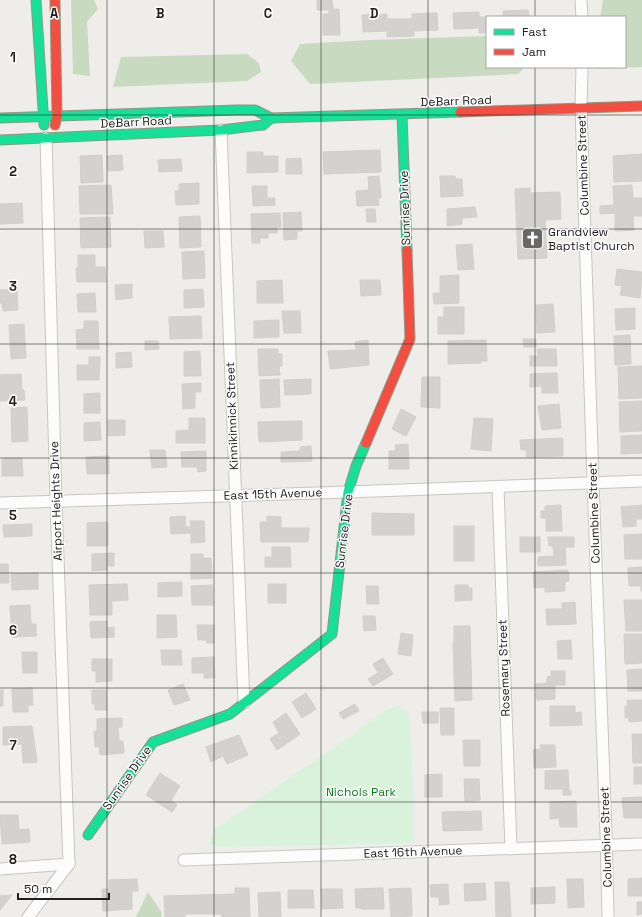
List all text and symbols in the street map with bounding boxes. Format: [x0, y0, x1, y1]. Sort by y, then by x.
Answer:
text: A [50, 5, 59, 22]
text: B [156, 5, 165, 22]
text: C [264, 5, 272, 22]
text: D [370, 5, 379, 22]
legend [486, 16, 626, 68]
text: Fast [522, 24, 547, 40]
text: Jam [522, 44, 546, 60]
text: 1 [10, 49, 16, 66]
street label: DeBarr Road [420, 92, 492, 110]
street label: DeBarr Road [100, 112, 172, 132]
street label: Columbine Street [573, 114, 593, 216]
text: 2 [9, 163, 17, 180]
street label: Sunrise Drive [396, 170, 414, 246]
place label: Grandview Baptist Church [548, 224, 635, 254]
church icon: Grandview Baptist Church [519, 226, 545, 252]
text: 3 [9, 278, 17, 295]
street label: Kinnikinnick Street [222, 362, 242, 470]
text: 4 [9, 393, 17, 410]
street label: Airport Heights Drive [46, 441, 66, 561]
street label: Columbine Street [584, 462, 604, 564]
street label: East 15th Avenue [223, 484, 323, 504]
street label: Sunrise Drive [332, 493, 356, 569]
text: 5 [9, 507, 17, 524]
street label: Rosemary Street [494, 619, 514, 717]
text: 6 [9, 622, 17, 639]
text: 7 [9, 737, 17, 754]
street label: Sunrise Drive [99, 743, 155, 813]
park label: Nichols Park [326, 784, 397, 800]
street label: Columbine Street [596, 786, 616, 888]
street label: East 16th Avenue [363, 842, 463, 862]
text: 8 [9, 851, 17, 868]
scale bar [18, 875, 109, 901]
text: 50 m [24, 881, 52, 897]

